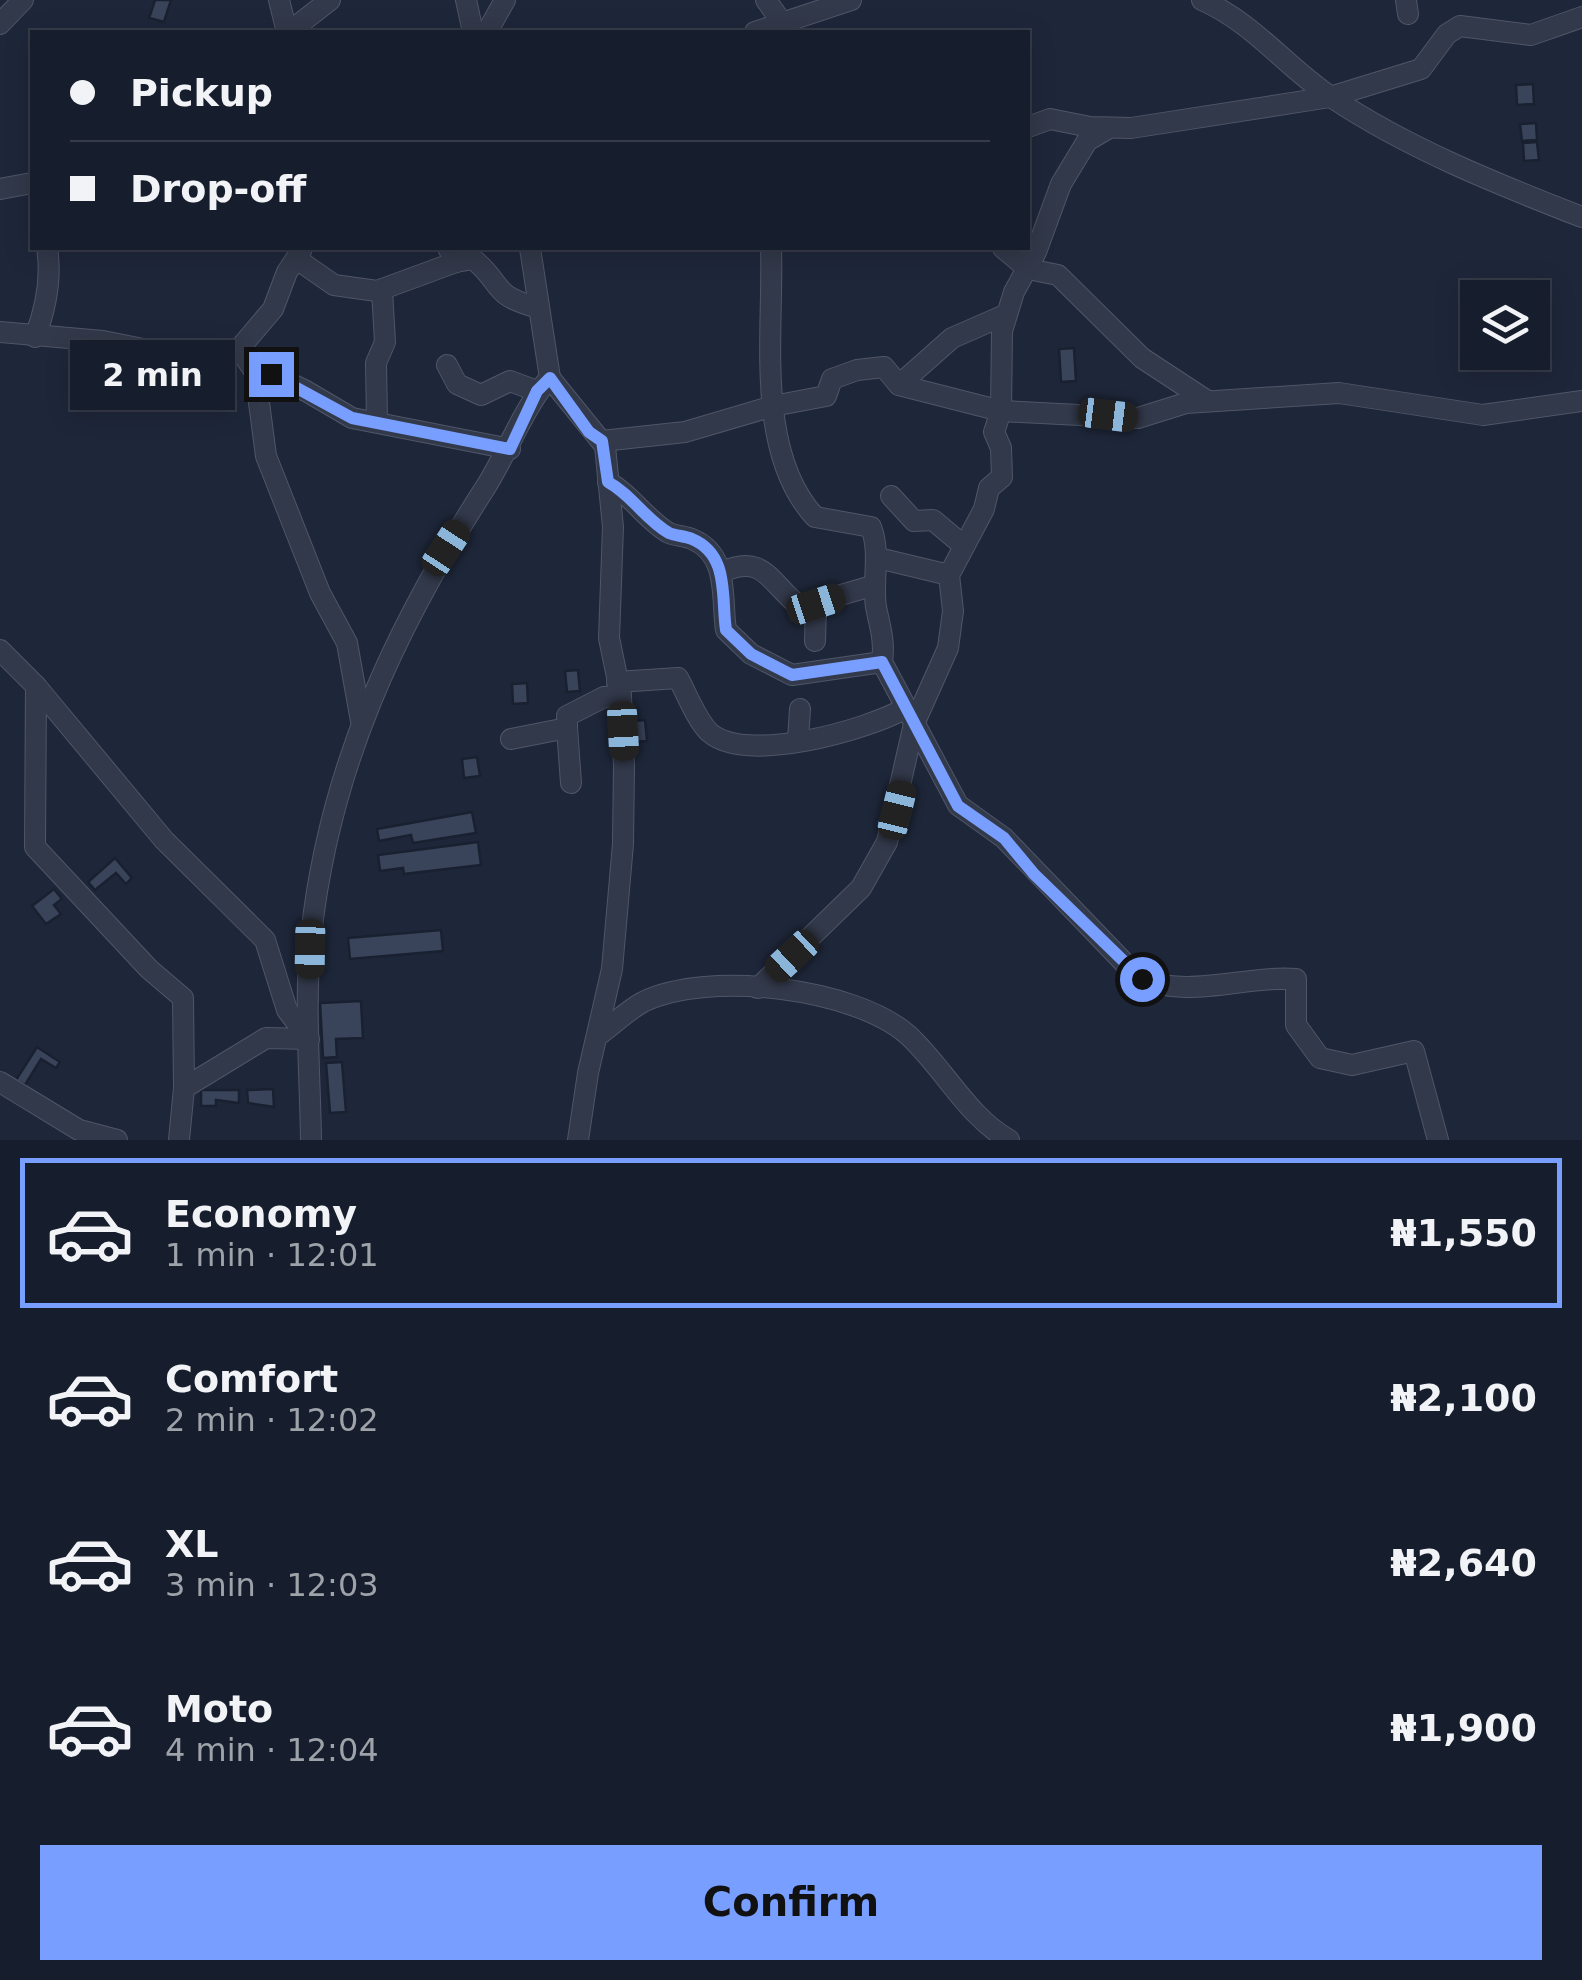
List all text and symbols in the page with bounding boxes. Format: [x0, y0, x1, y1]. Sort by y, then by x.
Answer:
text: Pickup [130, 71, 273, 115]
text: Drop-off [130, 167, 306, 211]
map controls [1460, 280, 1550, 370]
button: layers [1460, 280, 1550, 370]
callout: 2 min [71, 339, 236, 409]
route end [249, 352, 294, 397]
text: 2 min [102, 356, 203, 394]
car [1076, 396, 1140, 434]
car [417, 515, 475, 581]
car [783, 580, 849, 628]
car [606, 700, 640, 762]
car [875, 777, 919, 843]
car [294, 919, 326, 979]
car [760, 925, 824, 987]
route start [1120, 957, 1165, 1002]
icon: car [45, 1188, 135, 1278]
text: Economy [165, 1192, 357, 1236]
text: ₦1,550 [1390, 1211, 1537, 1255]
text: 1 min · 12:01 [165, 1236, 379, 1274]
icon: car [45, 1353, 135, 1443]
text: Comfort [165, 1357, 338, 1401]
text: ₦2,100 [1390, 1376, 1537, 1420]
text: 2 min · 12:02 [165, 1401, 379, 1439]
icon: car [45, 1518, 135, 1608]
text: XL [165, 1522, 219, 1566]
text: ₦2,640 [1390, 1541, 1537, 1585]
text: 3 min · 12:03 [165, 1566, 379, 1604]
icon: car [45, 1683, 135, 1773]
text: Moto [165, 1687, 273, 1731]
text: ₦1,900 [1390, 1706, 1537, 1750]
text: 4 min · 12:04 [165, 1731, 379, 1769]
button: Confirm [40, 1845, 1542, 1960]

